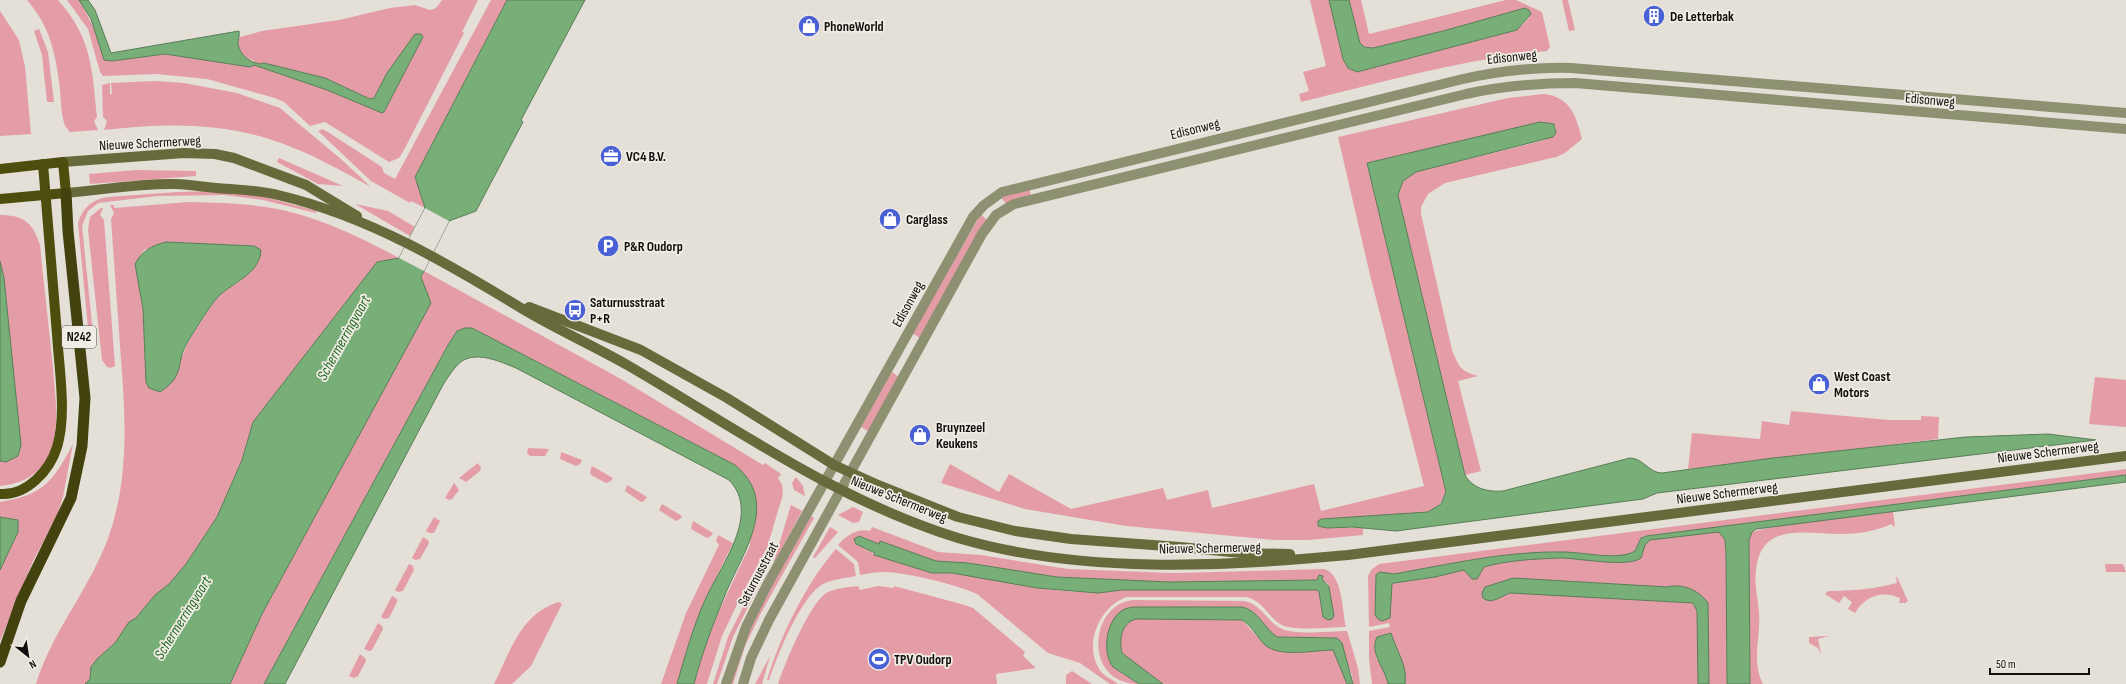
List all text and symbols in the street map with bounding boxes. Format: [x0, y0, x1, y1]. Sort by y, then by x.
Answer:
building icon: De Letterbak [1641, 3, 1667, 29]
place label: De Letterbak [1670, 8, 1734, 25]
shop icon: PhoneWorld [796, 13, 822, 39]
place label: PhoneWorld [824, 18, 884, 35]
street label: Edisonweg [1486, 46, 1538, 68]
street label: Edisonweg [1904, 89, 1956, 111]
street label: Edisonweg [1169, 115, 1222, 143]
street label: Nieuwe Schermerweg [99, 132, 202, 154]
office icon: VC4 B.V. [598, 143, 624, 169]
place label: VC4 B.V. [626, 148, 666, 165]
shop icon: Carglass [877, 206, 903, 232]
place label: Carglass [906, 211, 948, 228]
parking icon: P&R Oudorp [595, 233, 621, 259]
place label: P&R Oudorp [624, 238, 683, 255]
street label: Edisonweg [888, 278, 928, 330]
water label: Schermerringvaart [313, 292, 375, 384]
place label: Saturnusstraat P+R [590, 294, 665, 327]
bus stop icon: Saturnusstraat P+R [562, 297, 588, 323]
road number: N242 [62, 326, 96, 348]
place label: West Coast Motors [1834, 368, 1891, 401]
shop icon: West Coast Motors [1806, 371, 1832, 397]
place label: Bruynzeel Keukens [936, 419, 985, 452]
shop icon: Bruynzeel Keukens [907, 422, 933, 448]
street label: Nieuwe Schermerweg [1996, 437, 2100, 467]
street label: Nieuwe Schermerweg [849, 472, 950, 526]
street label: Nieuwe Schermerweg [1675, 478, 1779, 508]
street label: Saturnusstraat [734, 539, 782, 609]
street label: Nieuwe Schermerweg [1159, 539, 1262, 557]
water label: Schermerringvaart [150, 573, 216, 663]
north arrow [8, 636, 48, 676]
sports icon: TPV Oudorp [866, 646, 892, 672]
scale bar [1990, 650, 2089, 676]
place label: TPV Oudorp [894, 651, 951, 668]
text: N [27, 657, 39, 671]
text: 50 m [1996, 657, 2016, 672]

